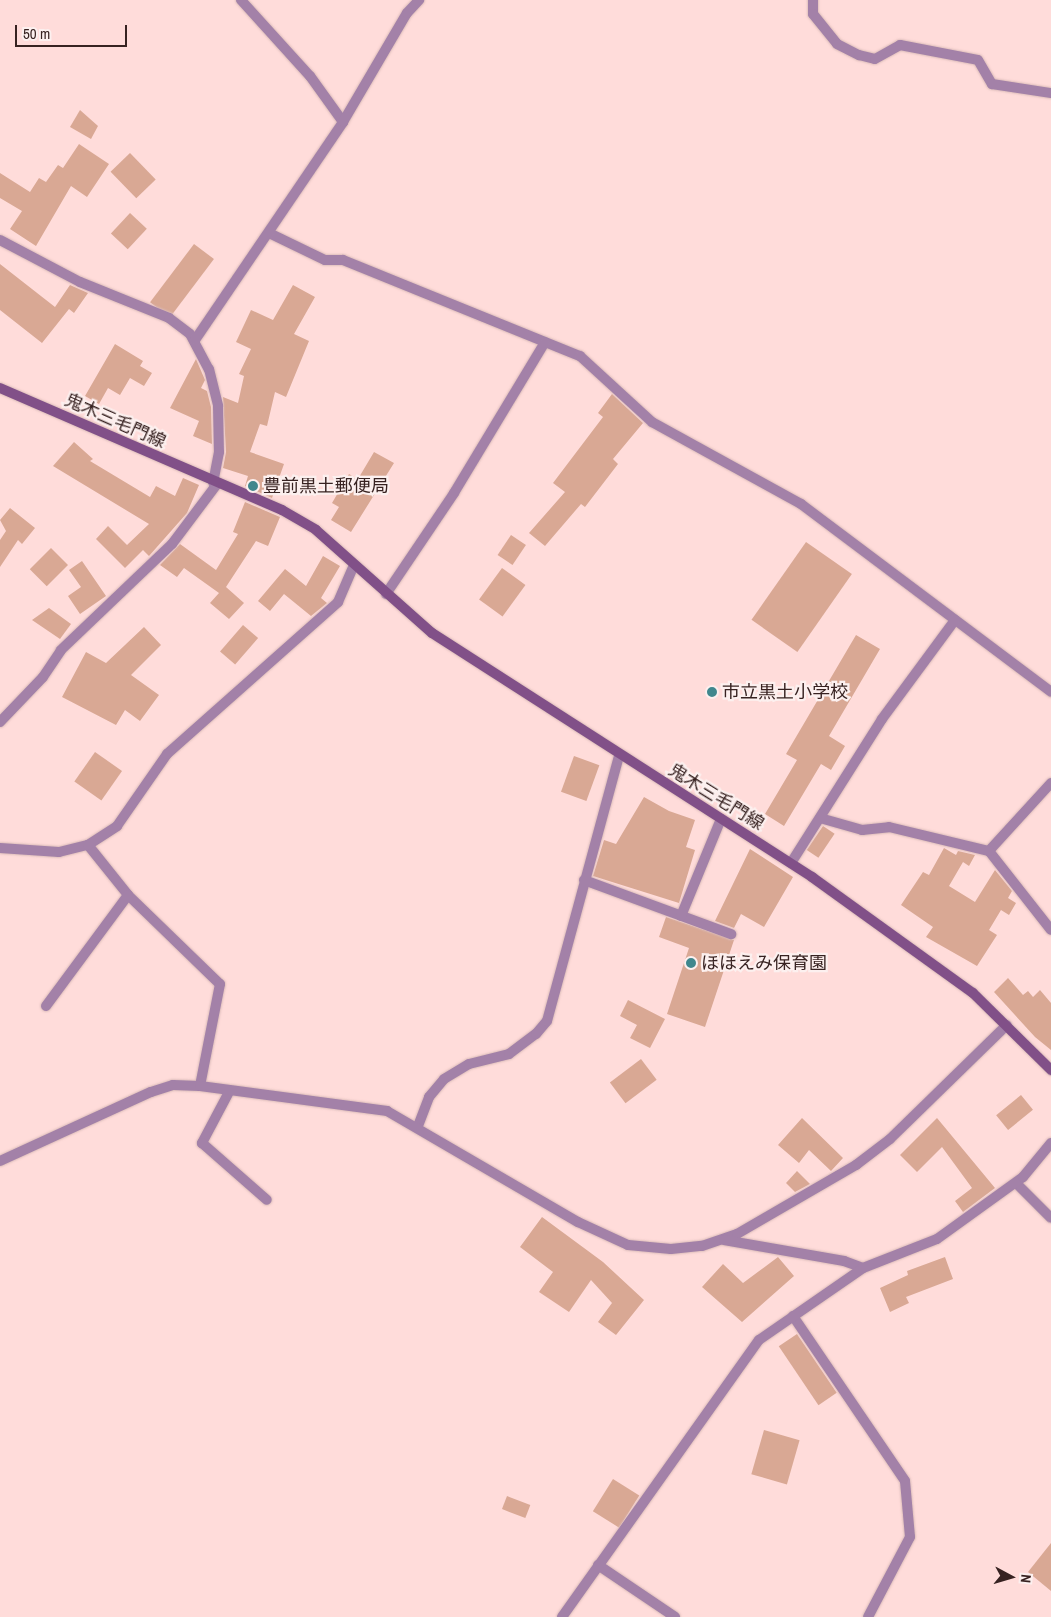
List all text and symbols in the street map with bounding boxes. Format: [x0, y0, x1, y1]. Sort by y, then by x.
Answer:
scale bar [18, 15, 130, 47]
text: 50 m [23, 23, 50, 44]
street label: 鬼木三毛門線 [61, 389, 169, 453]
place label: 豊前黒土郵便局 [263, 475, 389, 497]
marker: 豊前黒土郵便局 [247, 480, 259, 492]
place label: 市立黒土小学校 [722, 681, 848, 703]
marker: 市立黒土小学校 [706, 686, 718, 698]
street label: 鬼木三毛門線 [664, 759, 768, 835]
place label: ほほえみ保育園 [701, 952, 827, 974]
marker: ほほえみ保育園 [685, 957, 697, 969]
north arrow [986, 1552, 1036, 1602]
text: N [1017, 1573, 1035, 1584]

